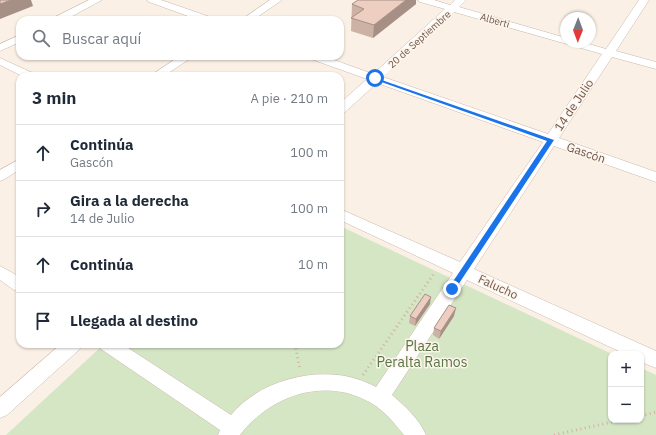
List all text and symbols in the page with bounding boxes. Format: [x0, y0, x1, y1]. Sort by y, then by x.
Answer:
street label: 20 de Septiembre [385, 7, 454, 71]
street label: Alberti [479, 10, 511, 31]
north arrow [560, 12, 596, 48]
search box [16, 16, 344, 60]
icon: search [30, 27, 52, 49]
text: Buscar aquí [62, 29, 141, 48]
route start [366, 69, 384, 87]
street label: 14 de Julio [551, 76, 597, 134]
text: 3 min [32, 87, 76, 109]
text: A pie · 210 m [250, 90, 328, 107]
text: Continúa [70, 135, 134, 154]
street label: Gascón [565, 139, 608, 166]
icon: ahead [32, 142, 54, 164]
text: 100 m [290, 144, 328, 161]
text: Gascón [70, 154, 113, 171]
text: Gira a la derecha [70, 191, 189, 210]
icon: right [32, 198, 54, 220]
text: 100 m [290, 200, 328, 217]
text: 14 de Julio [70, 210, 135, 227]
icon: ahead [32, 254, 54, 276]
text: Continúa [70, 255, 134, 274]
text: 10 m [298, 256, 328, 273]
street label: Falucho [476, 271, 521, 302]
route end [443, 280, 461, 298]
icon: arrive [32, 310, 54, 332]
text: Llegada al destino [70, 311, 198, 330]
park label: Plaza Peralta Ramos [376, 337, 468, 371]
map controls [608, 351, 644, 423]
button: + [608, 351, 644, 387]
button: − [608, 387, 644, 423]

